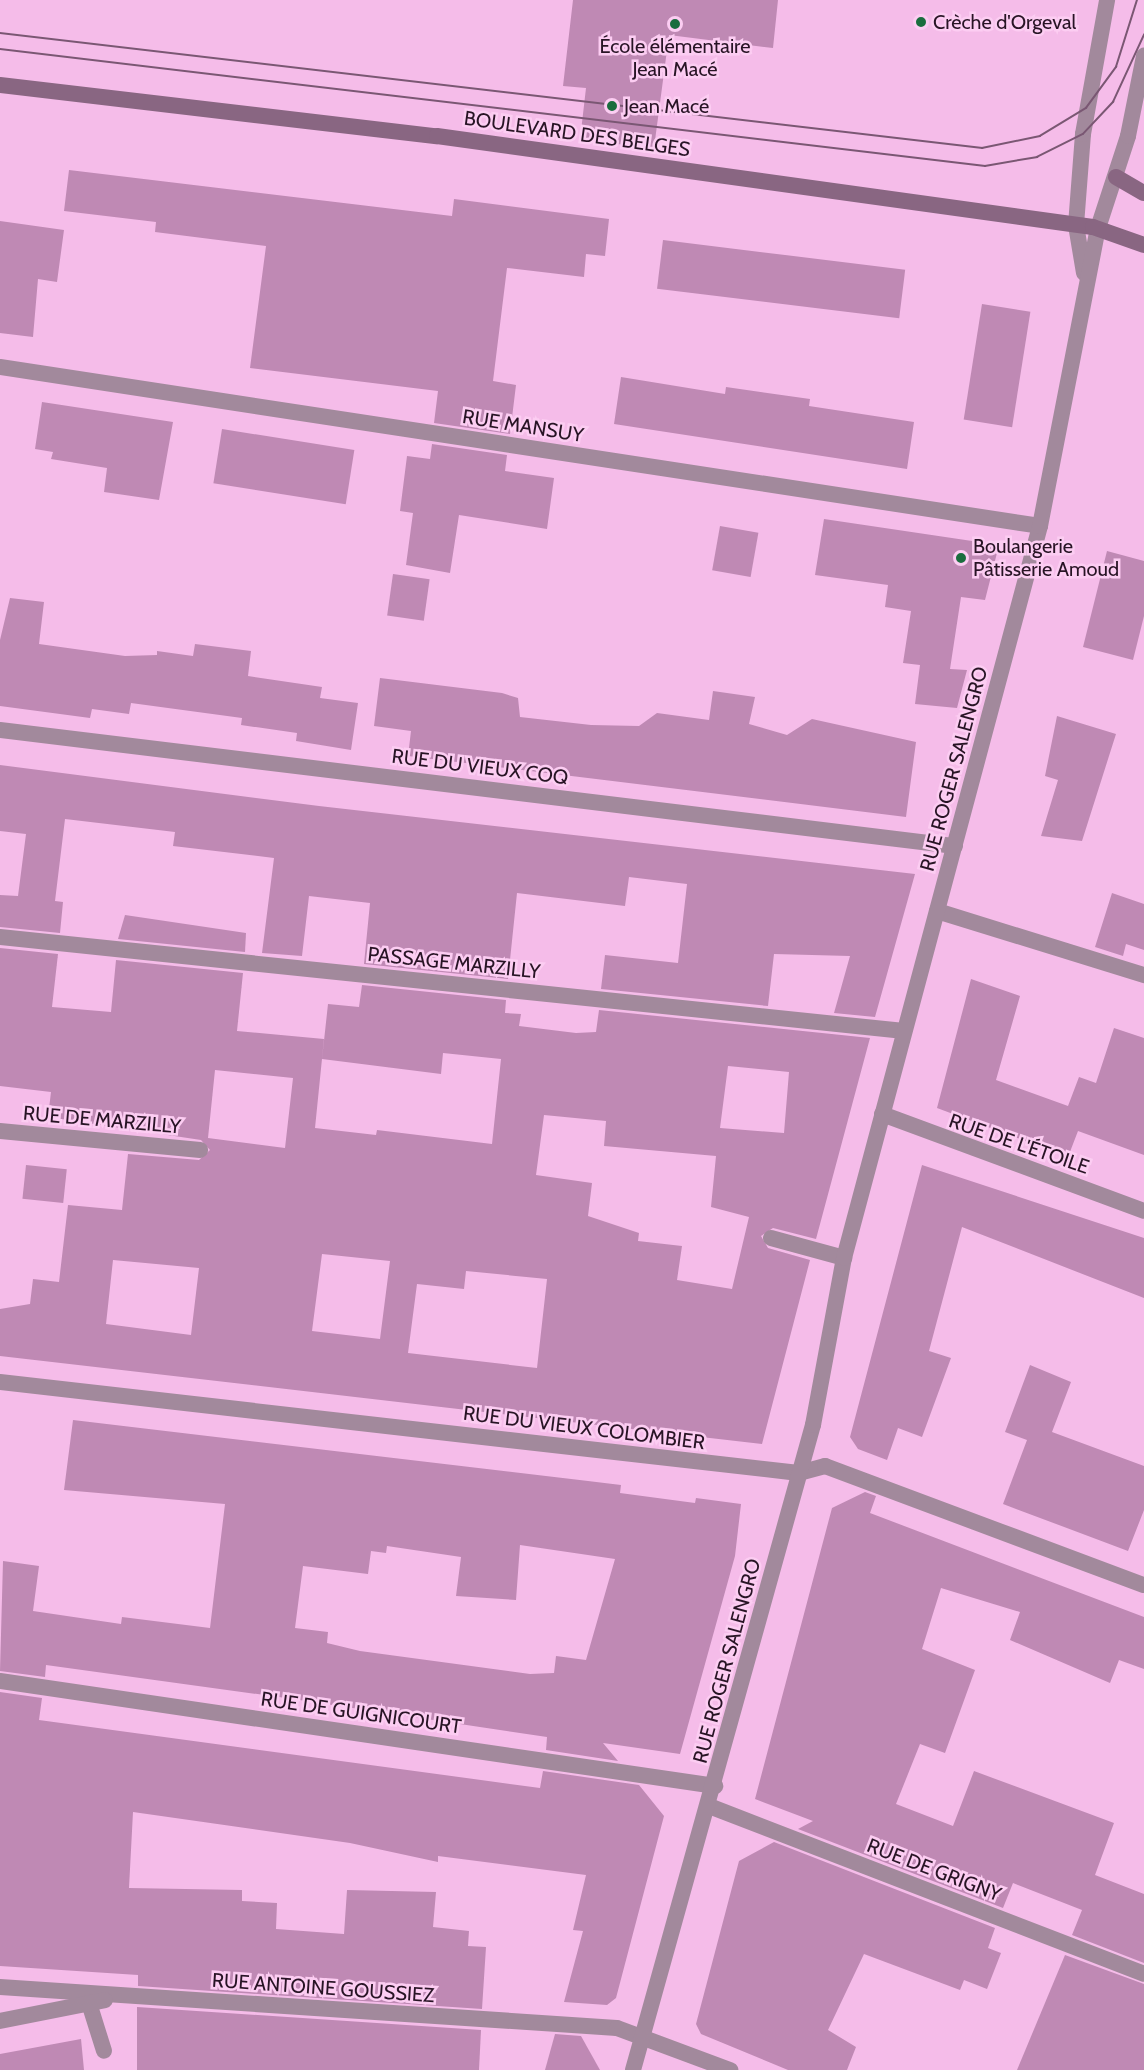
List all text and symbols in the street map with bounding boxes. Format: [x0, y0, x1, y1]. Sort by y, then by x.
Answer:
place label: Crèche d'Orgeval [933, 10, 1076, 34]
marker: Crèche d'Orgeval [914, 15, 928, 29]
marker: École élémentaire Jean Macé [668, 17, 682, 31]
place label: École élémentaire Jean Macé [600, 34, 750, 81]
place label: Jean Macé [624, 94, 709, 118]
marker: Jean Macé [605, 99, 619, 113]
street label: BOULEVARD DES BELGES [462, 106, 692, 162]
street label: RUE MANSUY [461, 405, 585, 447]
place label: Boulangerie Pâtisserie Amoud [973, 534, 1119, 581]
marker: Boulangerie Pâtisserie Amoud [954, 551, 968, 565]
street label: RUE ROGER SALENGRO [915, 664, 993, 874]
street label: RUE DU VIEUX COQ [390, 744, 570, 790]
street label: PASSAGE MARZILLY [366, 942, 542, 984]
street label: RUE DE MARZILLY [22, 1101, 182, 1139]
street label: RUE DE L'ÉTOILE [946, 1109, 1092, 1179]
street label: RUE DU VIEUX COLOMBIER [462, 1401, 706, 1455]
street label: RUE ROGER SALENGRO [688, 1556, 766, 1766]
street label: RUE DE GUIGNICOURT [259, 1687, 463, 1739]
street label: RUE DE GRIGNY [864, 1833, 1004, 1907]
street label: RUE ANTOINE GOUSSIEZ [211, 1968, 435, 2008]

